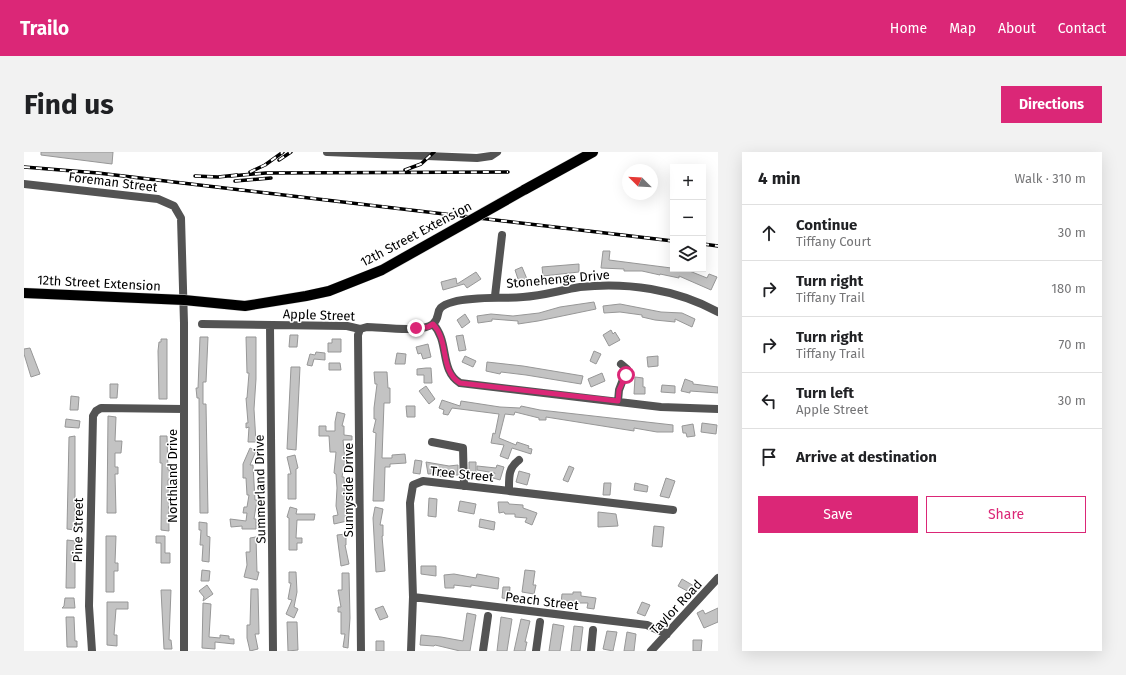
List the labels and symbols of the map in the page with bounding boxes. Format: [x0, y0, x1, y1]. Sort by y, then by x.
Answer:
north arrow [622, 164, 658, 200]
street label: Foreman Street [68, 169, 159, 195]
street label: 12th Street Extension [358, 198, 474, 270]
street label: Stonehenge Drive [506, 267, 610, 291]
street label: 12th Street Extension [37, 272, 161, 294]
street label: Apple Street [283, 306, 356, 324]
route end [407, 319, 425, 337]
route start [617, 366, 635, 384]
street label: Northland Drive [165, 429, 180, 523]
street label: Summerland Drive [252, 434, 268, 544]
street label: Sunnyside Drive [341, 443, 356, 537]
street label: Tree Street [429, 463, 495, 485]
street label: Pine Street [70, 497, 86, 562]
street label: Taylor Road [647, 577, 705, 637]
street label: Peach Street [504, 589, 580, 613]

